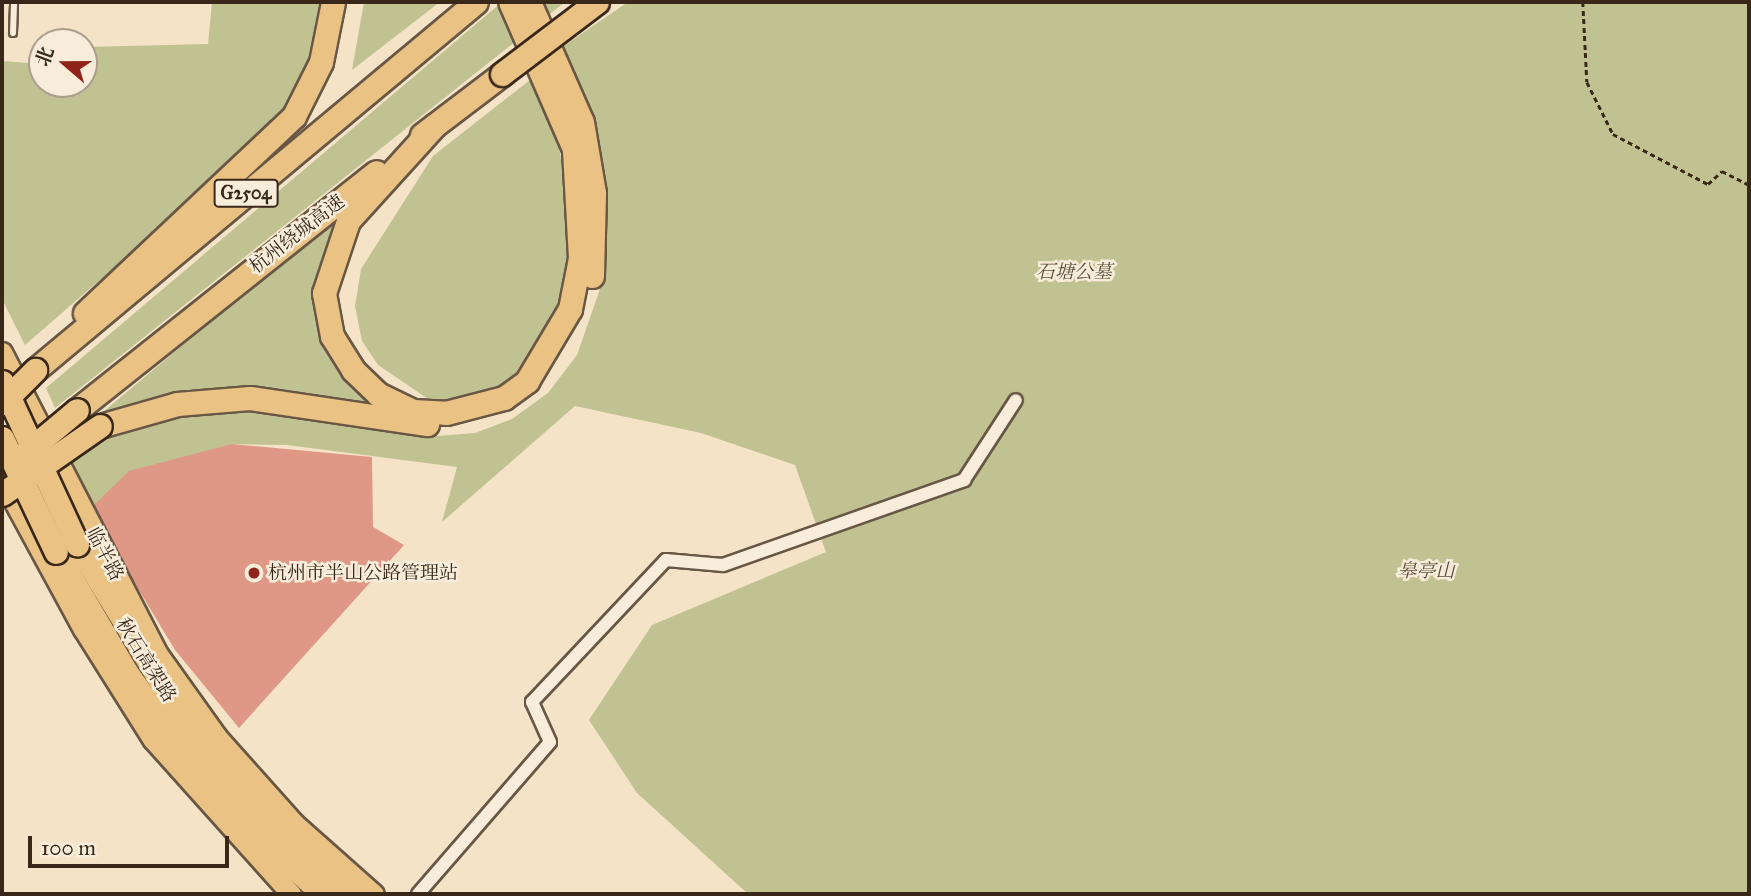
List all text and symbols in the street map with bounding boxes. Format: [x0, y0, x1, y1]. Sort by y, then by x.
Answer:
north arrow [28, 28, 98, 98]
text: 北 [31, 43, 59, 69]
road number: G2504 [213, 178, 279, 208]
street label: 杭州绕城高速 [245, 190, 349, 278]
park label: 石塘公墓 [1036, 261, 1112, 283]
street label: 临半路 [82, 523, 128, 585]
park label: 皋亭山 [1398, 560, 1454, 582]
place label: 杭州市半山公路管理站 [268, 562, 458, 584]
marker: 杭州市半山公路管理站 [246, 565, 262, 581]
street label: 秋石高架路 [111, 614, 181, 706]
scale bar [32, 822, 233, 866]
text: 100 m [41, 835, 96, 861]

